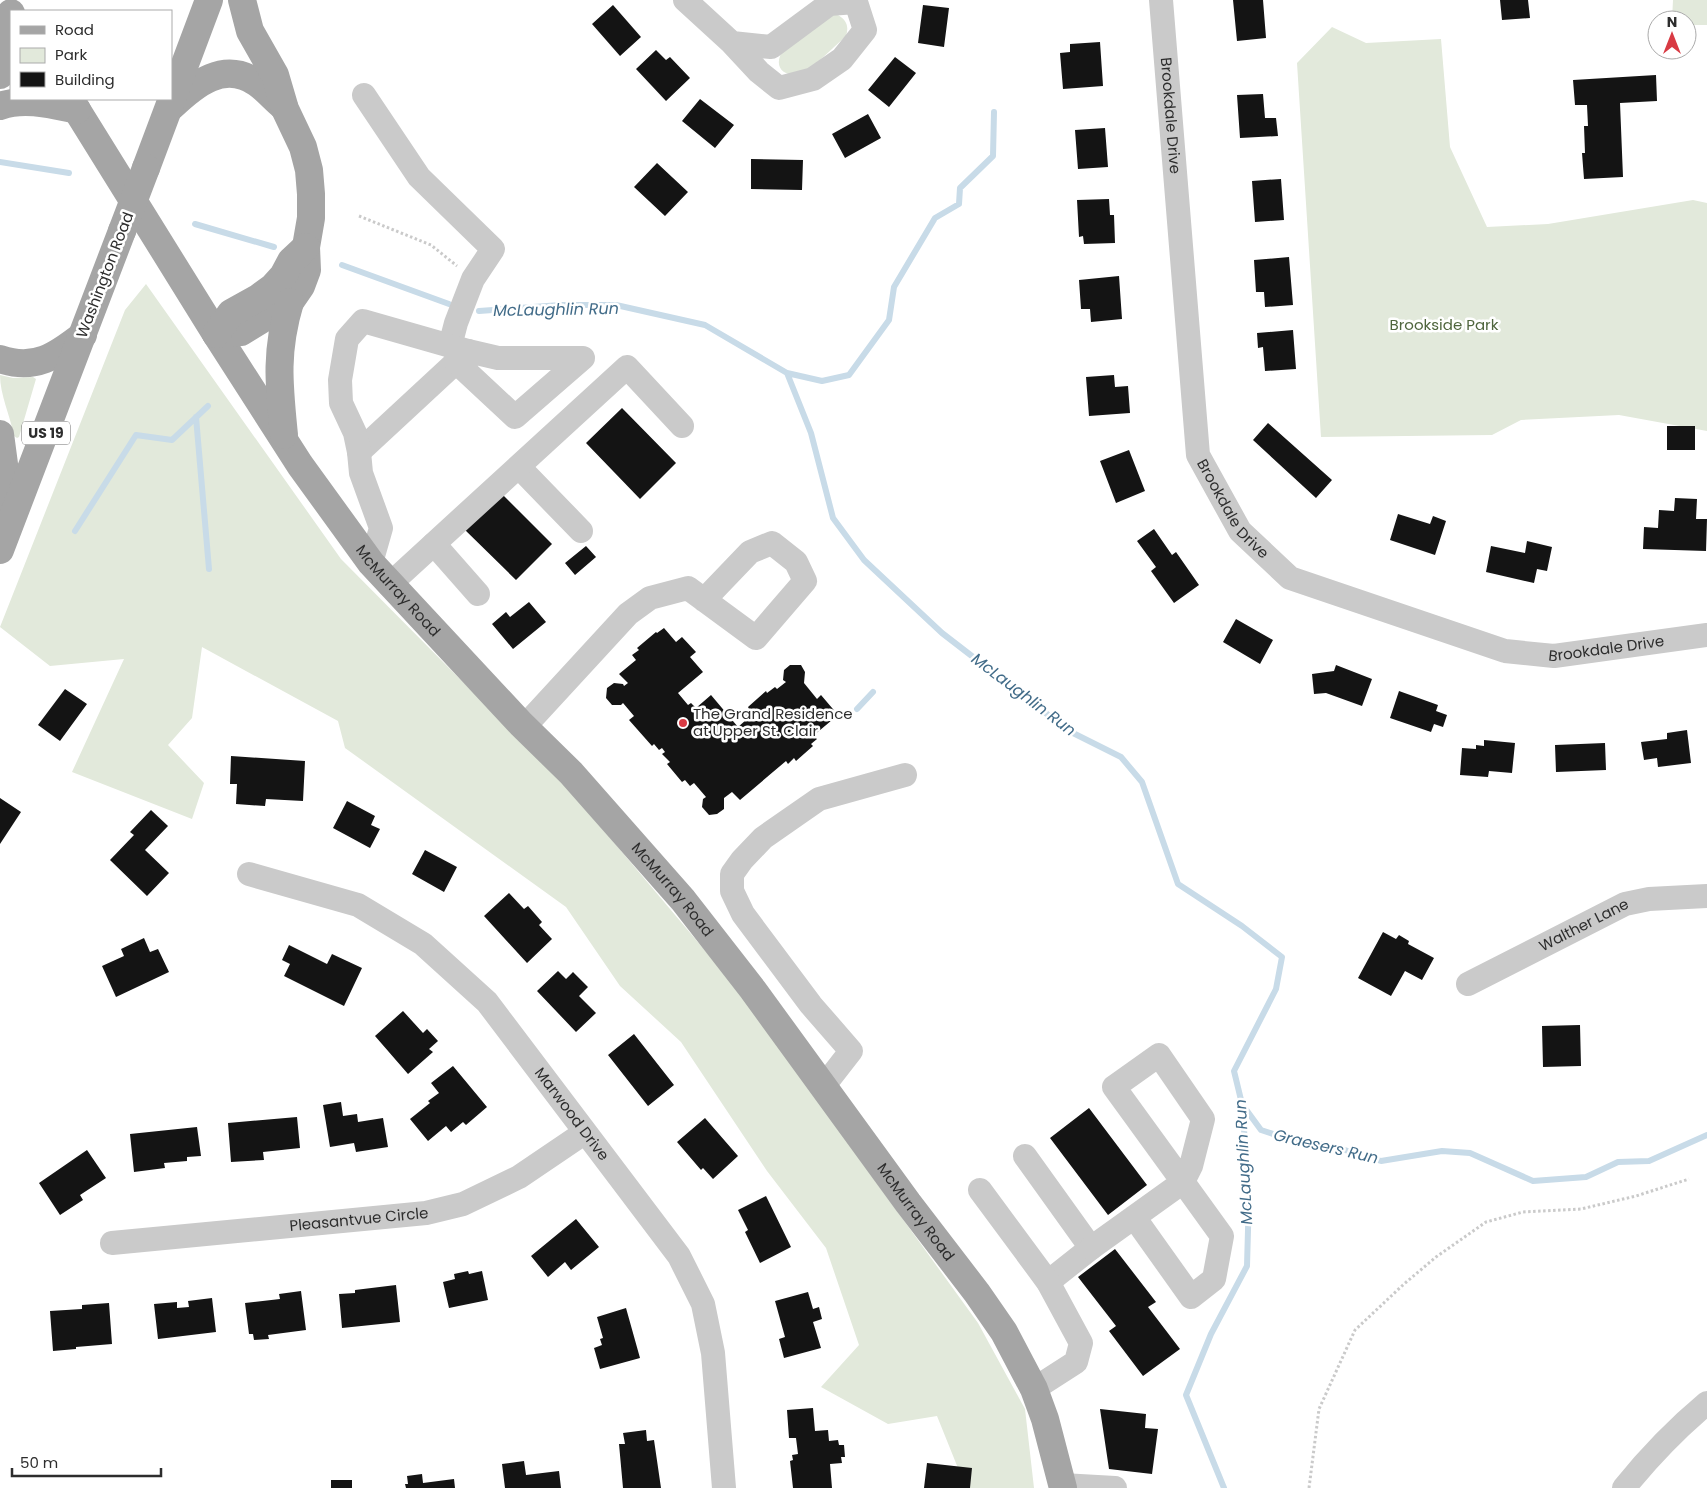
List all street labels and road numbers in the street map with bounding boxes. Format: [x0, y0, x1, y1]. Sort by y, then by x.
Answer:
street label: Brookdale Drive [1156, 57, 1186, 175]
street label: Washington Road [71, 209, 138, 341]
road number: US 19 [22, 422, 70, 444]
street label: Brookdale Drive [1192, 455, 1274, 563]
street label: McMurray Road [351, 540, 445, 641]
street label: Brookdale Drive [1547, 630, 1665, 666]
street label: McMurray Road [627, 838, 719, 941]
street label: Walther Lane [1535, 893, 1632, 956]
street label: Marwood Drive [530, 1063, 614, 1165]
street label: McMurray Road [872, 1159, 960, 1265]
street label: Pleasantvue Circle [288, 1202, 429, 1236]

